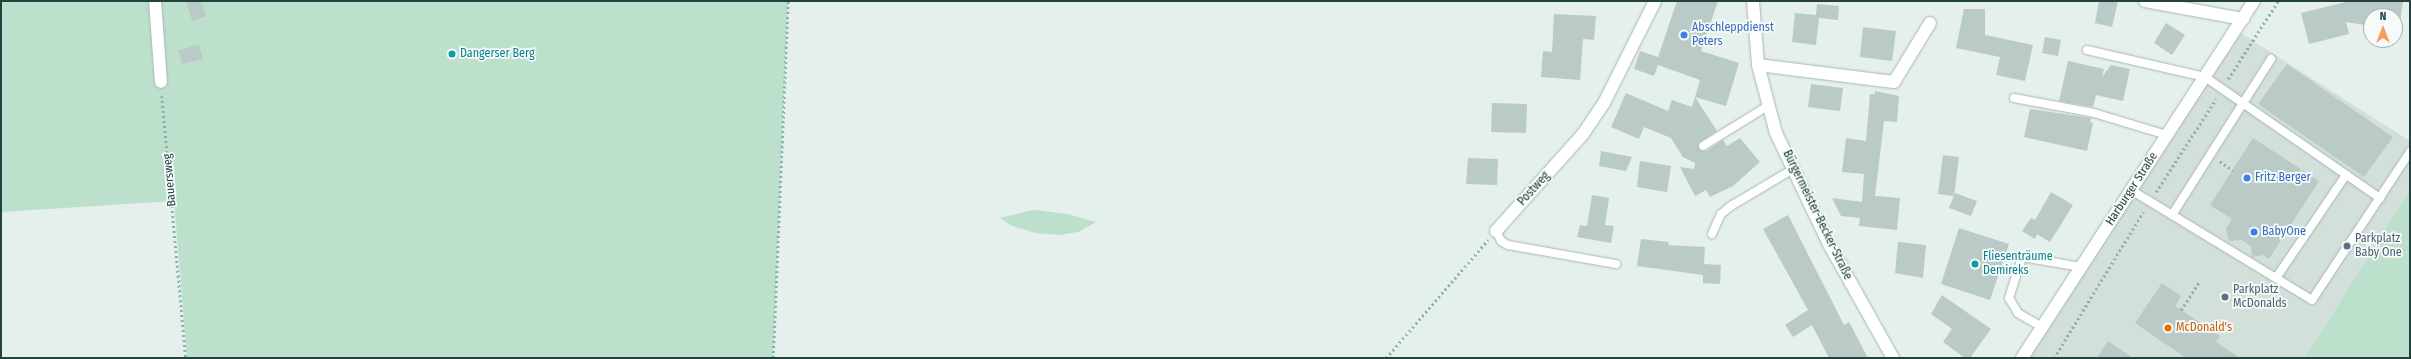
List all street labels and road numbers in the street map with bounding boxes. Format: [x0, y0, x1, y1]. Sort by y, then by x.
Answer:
street label: Bürgermeister-Becker-Straße [1779, 148, 1855, 282]
street label: Harburger Straße [2103, 150, 2161, 228]
street label: Bauersweg [161, 153, 179, 207]
street label: Postweg [1515, 169, 1553, 209]

